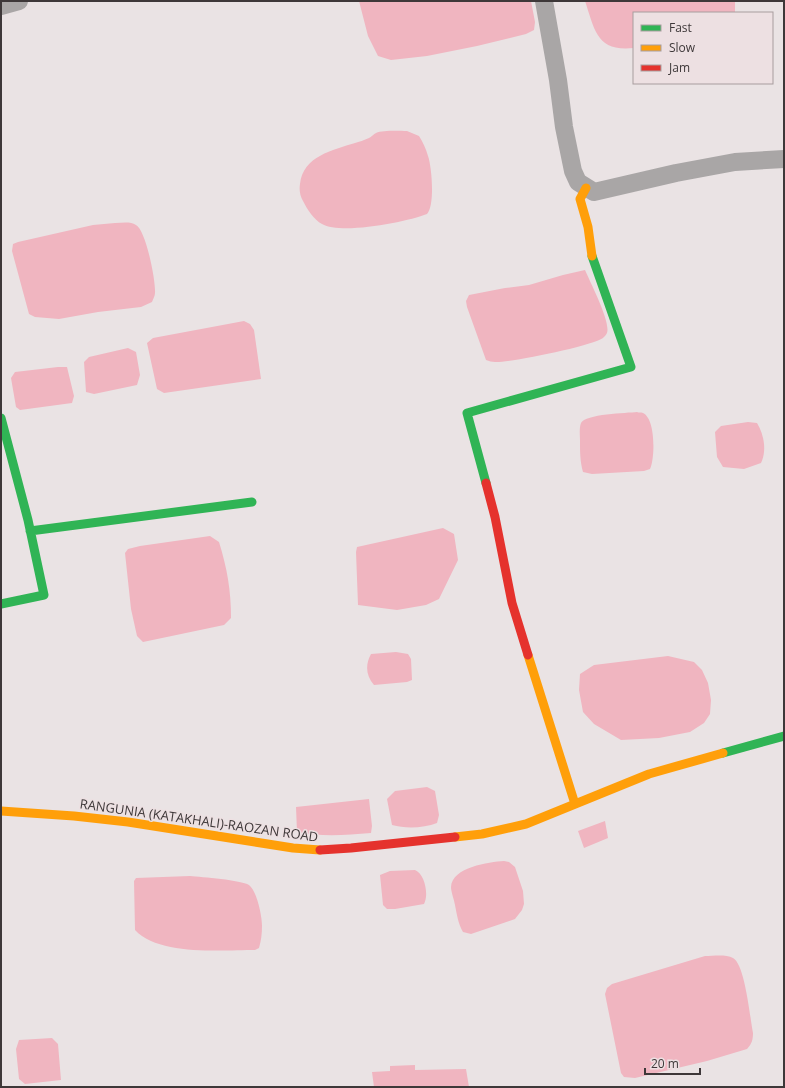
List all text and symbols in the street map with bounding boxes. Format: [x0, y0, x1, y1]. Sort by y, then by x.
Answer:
legend [633, 12, 773, 84]
text: Fast [669, 19, 692, 36]
text: Slow [669, 39, 696, 56]
text: Jam [668, 59, 690, 76]
street label: RANGUNIA (KATAKHALI)-RAOZAN ROAD [79, 794, 319, 846]
scale bar [645, 1050, 700, 1076]
text: 20 m [651, 1055, 679, 1072]

